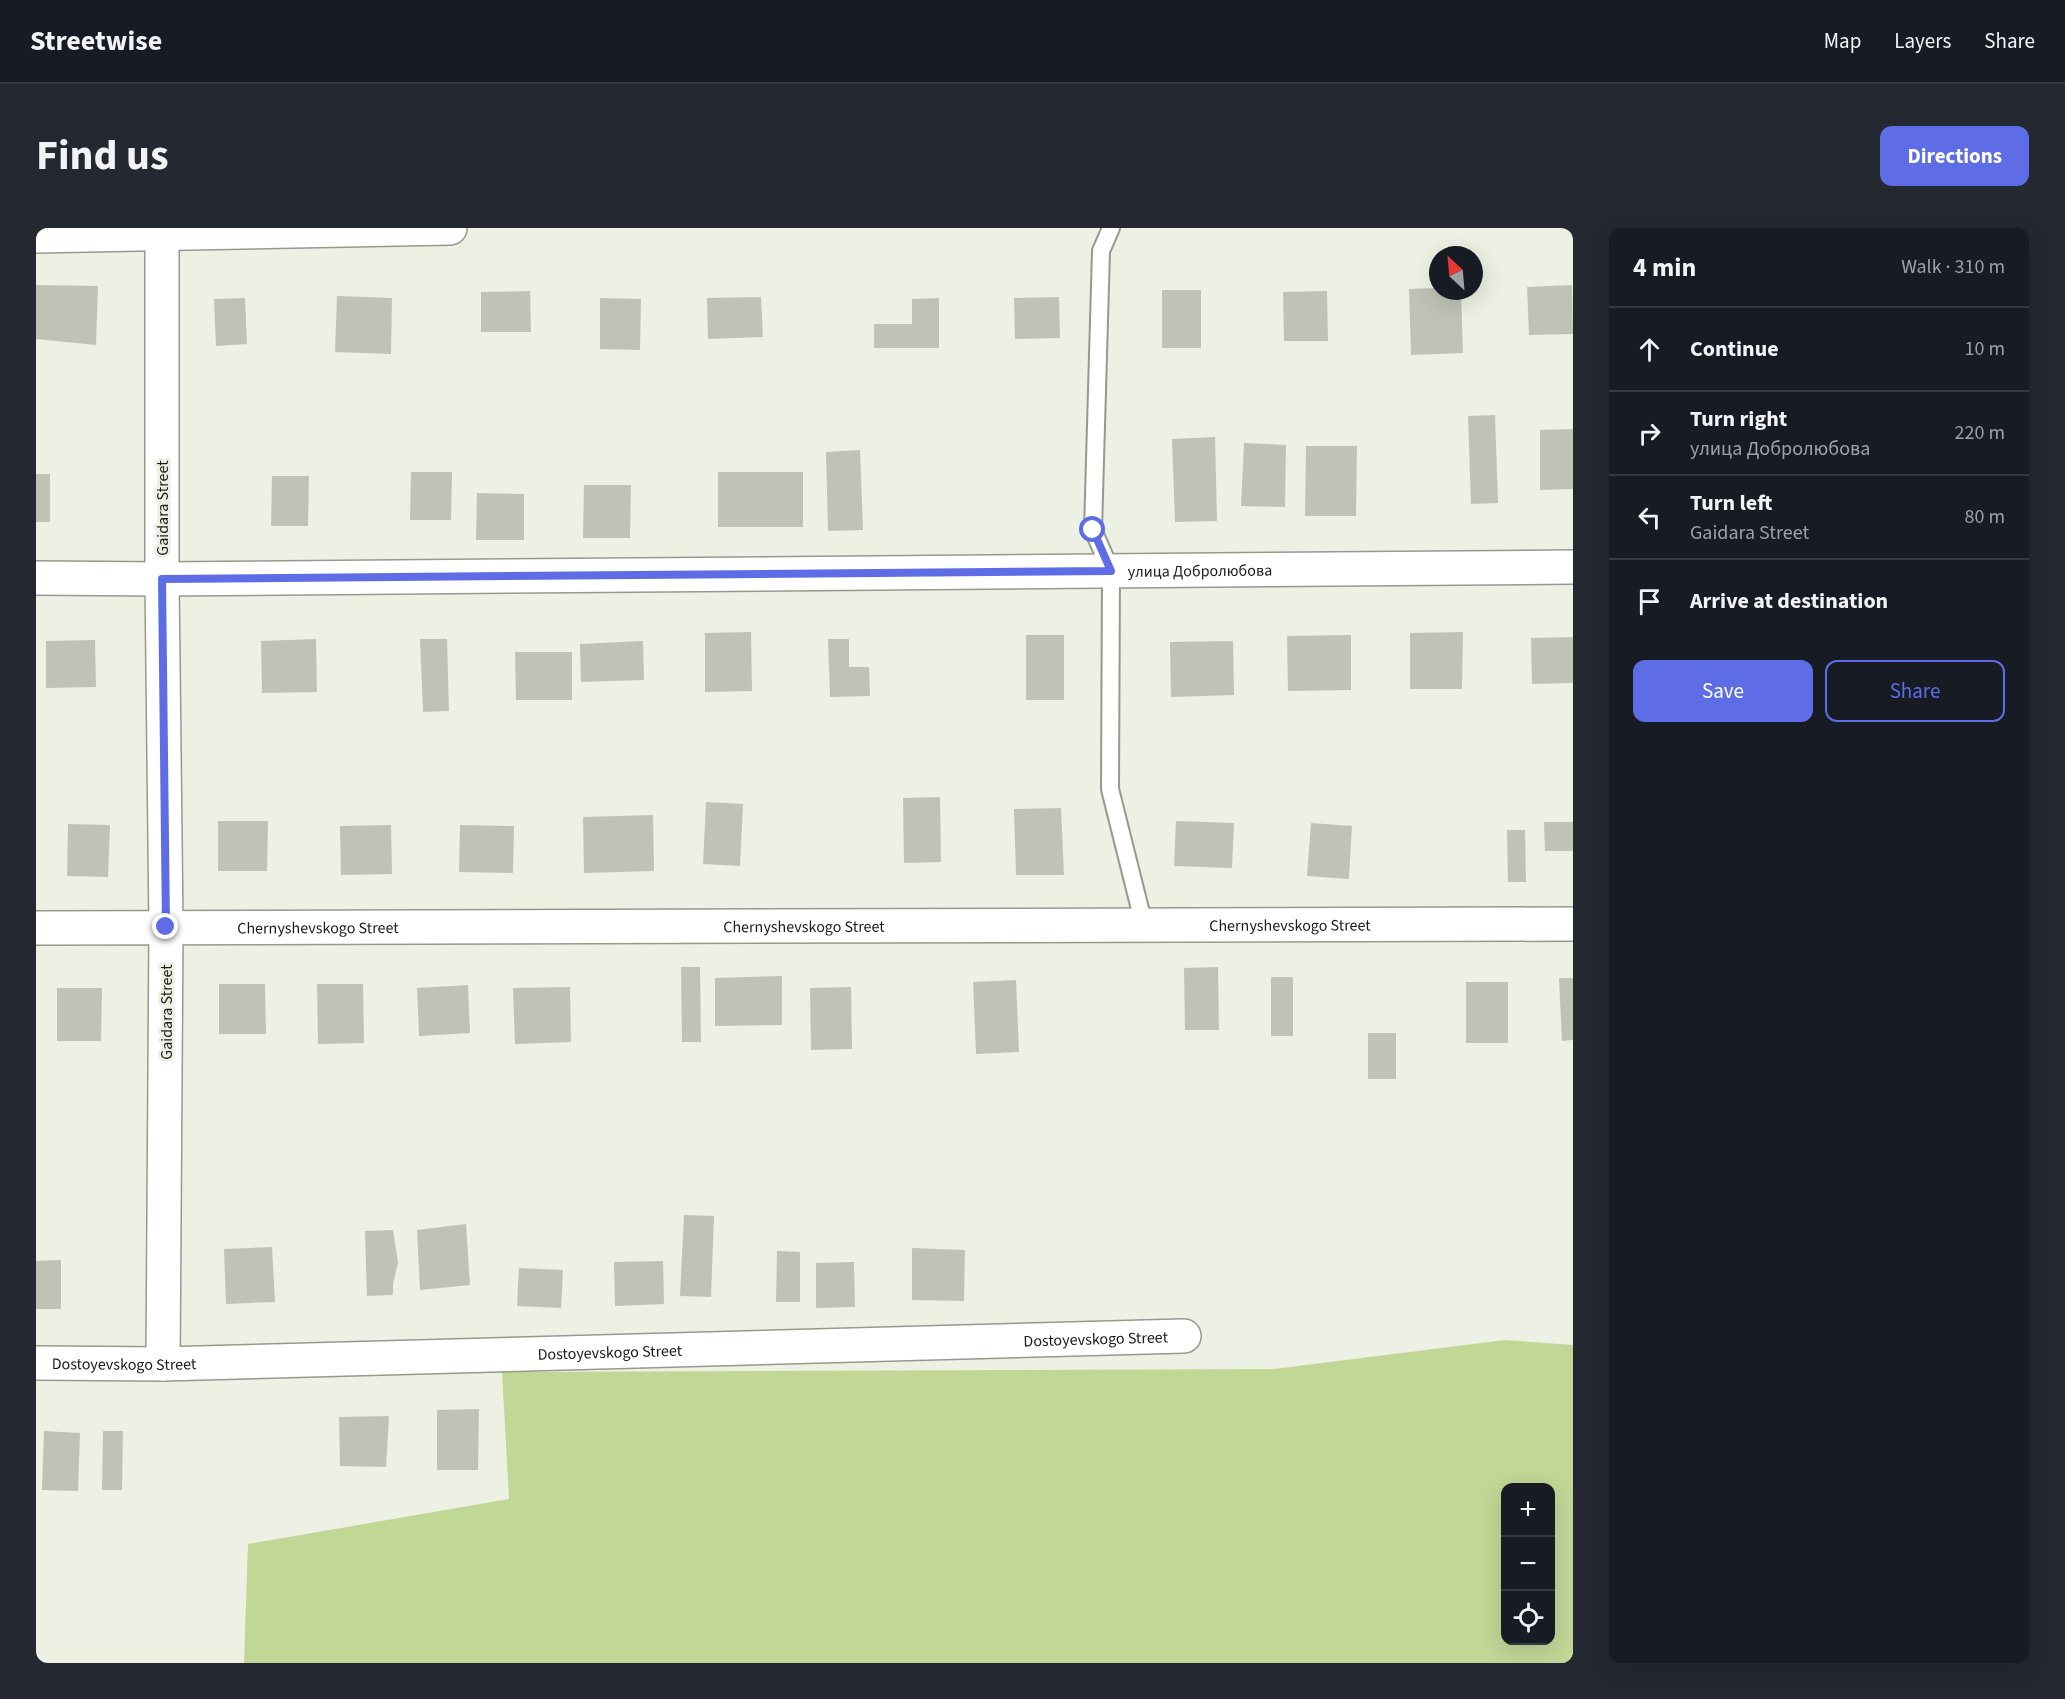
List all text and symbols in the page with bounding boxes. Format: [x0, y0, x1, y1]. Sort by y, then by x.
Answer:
text: Streetwise [30, 21, 162, 61]
text: Map [1824, 26, 1861, 56]
text: Layers [1894, 26, 1951, 56]
text: Share [1984, 26, 2035, 56]
text: Find us [36, 126, 169, 186]
button: Directions [1880, 126, 2029, 186]
north arrow [1429, 246, 1483, 300]
text: 4 min [1633, 249, 1696, 286]
text: Walk · 310 m [1901, 253, 2005, 281]
icon: ahead [1633, 333, 1666, 366]
text: Continue [1690, 333, 1779, 365]
text: 10 m [1965, 335, 2005, 363]
text: Turn right [1690, 403, 1787, 435]
icon: right [1633, 417, 1666, 450]
text: 220 m [1955, 419, 2005, 447]
text: улица Добролюбова [1690, 435, 1870, 463]
street label: Gaidara Street [152, 460, 174, 556]
text: Turn left [1690, 487, 1772, 519]
icon: left [1633, 501, 1666, 534]
text: 80 m [1965, 503, 2005, 531]
route start [1079, 516, 1105, 542]
text: Gaidara Street [1690, 519, 1809, 547]
street label: улица Добролюбова [1128, 560, 1272, 583]
icon: arrive [1633, 585, 1666, 618]
text: Arrive at destination [1690, 585, 1888, 617]
button: Save [1633, 660, 1813, 722]
button: Share [1825, 660, 2005, 722]
route end [152, 913, 178, 939]
street label: Chernyshevskogo Street [1209, 915, 1371, 937]
street label: Chernyshevskogo Street [723, 916, 885, 938]
street label: Chernyshevskogo Street [237, 917, 399, 939]
street label: Gaidara Street [156, 964, 178, 1060]
street label: Dostoyevskogo Street [1023, 1326, 1169, 1352]
street label: Dostoyevskogo Street [537, 1340, 683, 1366]
street label: Dostoyevskogo Street [52, 1353, 197, 1376]
map controls [1501, 1483, 1555, 1645]
button: + [1501, 1483, 1555, 1537]
button: − [1501, 1537, 1555, 1591]
button: locate [1501, 1591, 1555, 1645]

